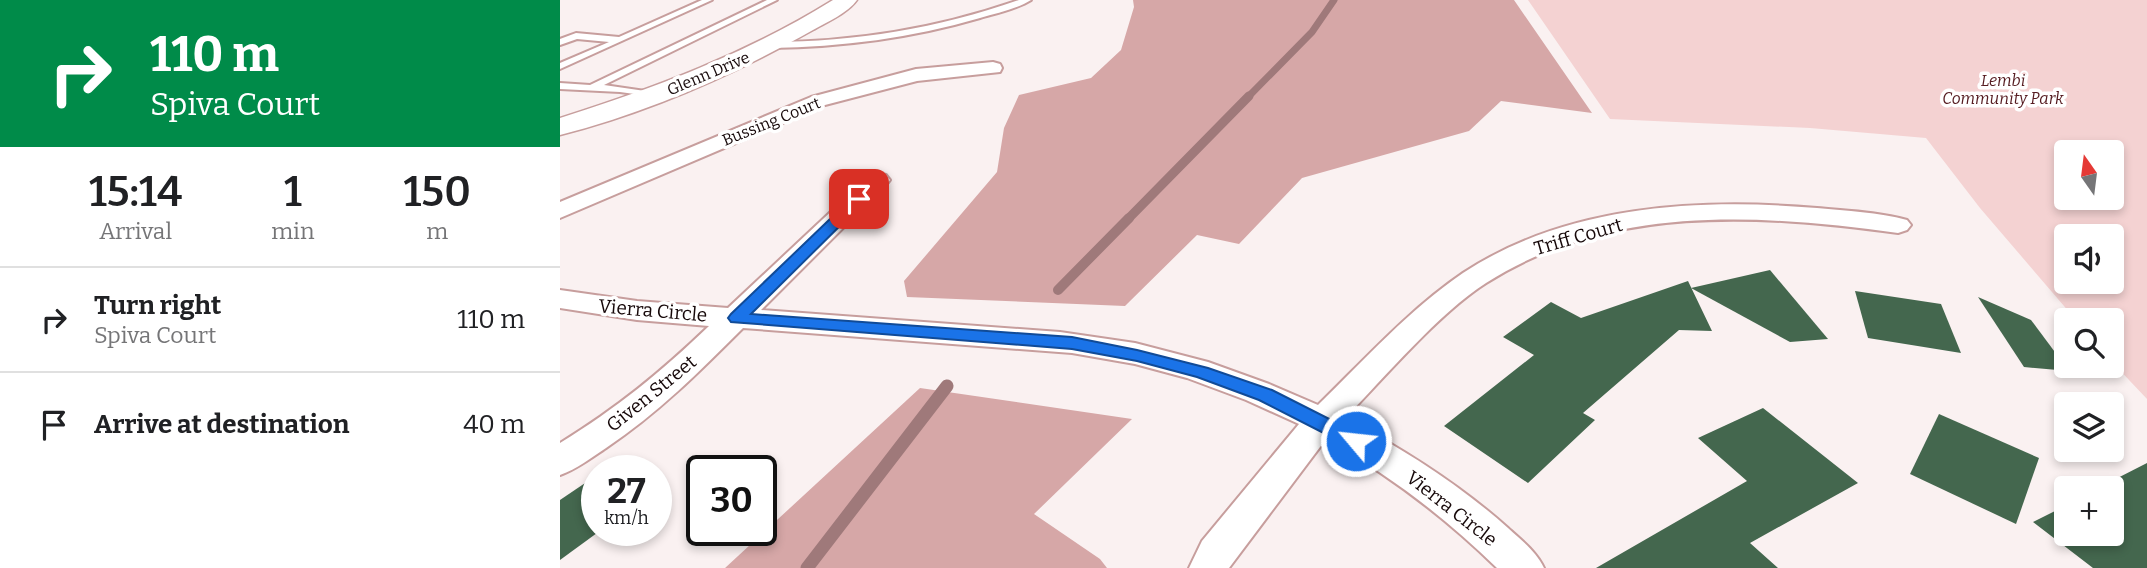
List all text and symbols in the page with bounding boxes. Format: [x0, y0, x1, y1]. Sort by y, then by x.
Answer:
text: 110 m [150, 25, 279, 84]
icon: right [35, 28, 126, 119]
street label: Glenn Drive [664, 48, 752, 99]
park label: Lembi Community Park [1942, 71, 2064, 108]
text: Spiva Court [150, 85, 320, 123]
street label: Bussing Court [719, 93, 823, 150]
north arrow [2054, 140, 2124, 210]
map controls [2054, 140, 2124, 546]
text: 15:14 [89, 167, 182, 217]
text: 1 [284, 167, 302, 217]
text: 150 [404, 167, 471, 217]
pin [829, 169, 889, 229]
icon: arrive [840, 180, 878, 218]
street label: Triff Court [1531, 213, 1625, 260]
text: Arrival [99, 217, 172, 245]
text: min [271, 217, 315, 245]
text: m [426, 217, 448, 245]
button: sound [2054, 224, 2124, 294]
text: Turn right [94, 290, 221, 321]
street label: Vierra Circle [598, 294, 708, 327]
icon: right [35, 301, 73, 339]
text: 110 m [457, 304, 525, 335]
button: search [2054, 308, 2124, 378]
text: Spiva Court [94, 321, 216, 349]
street label: Given Street [602, 350, 701, 437]
button: layers [2054, 392, 2124, 462]
position arrow [1319, 404, 1393, 478]
icon: arrive [35, 406, 73, 444]
text: Arrive at destination [94, 409, 349, 440]
text: 40 m [463, 409, 525, 440]
speed limit sign: 30 [686, 455, 777, 546]
street label: Vierra Circle [1402, 466, 1502, 551]
text: 27 [607, 470, 646, 512]
button: + [2054, 476, 2124, 546]
text: km/h [604, 507, 649, 529]

